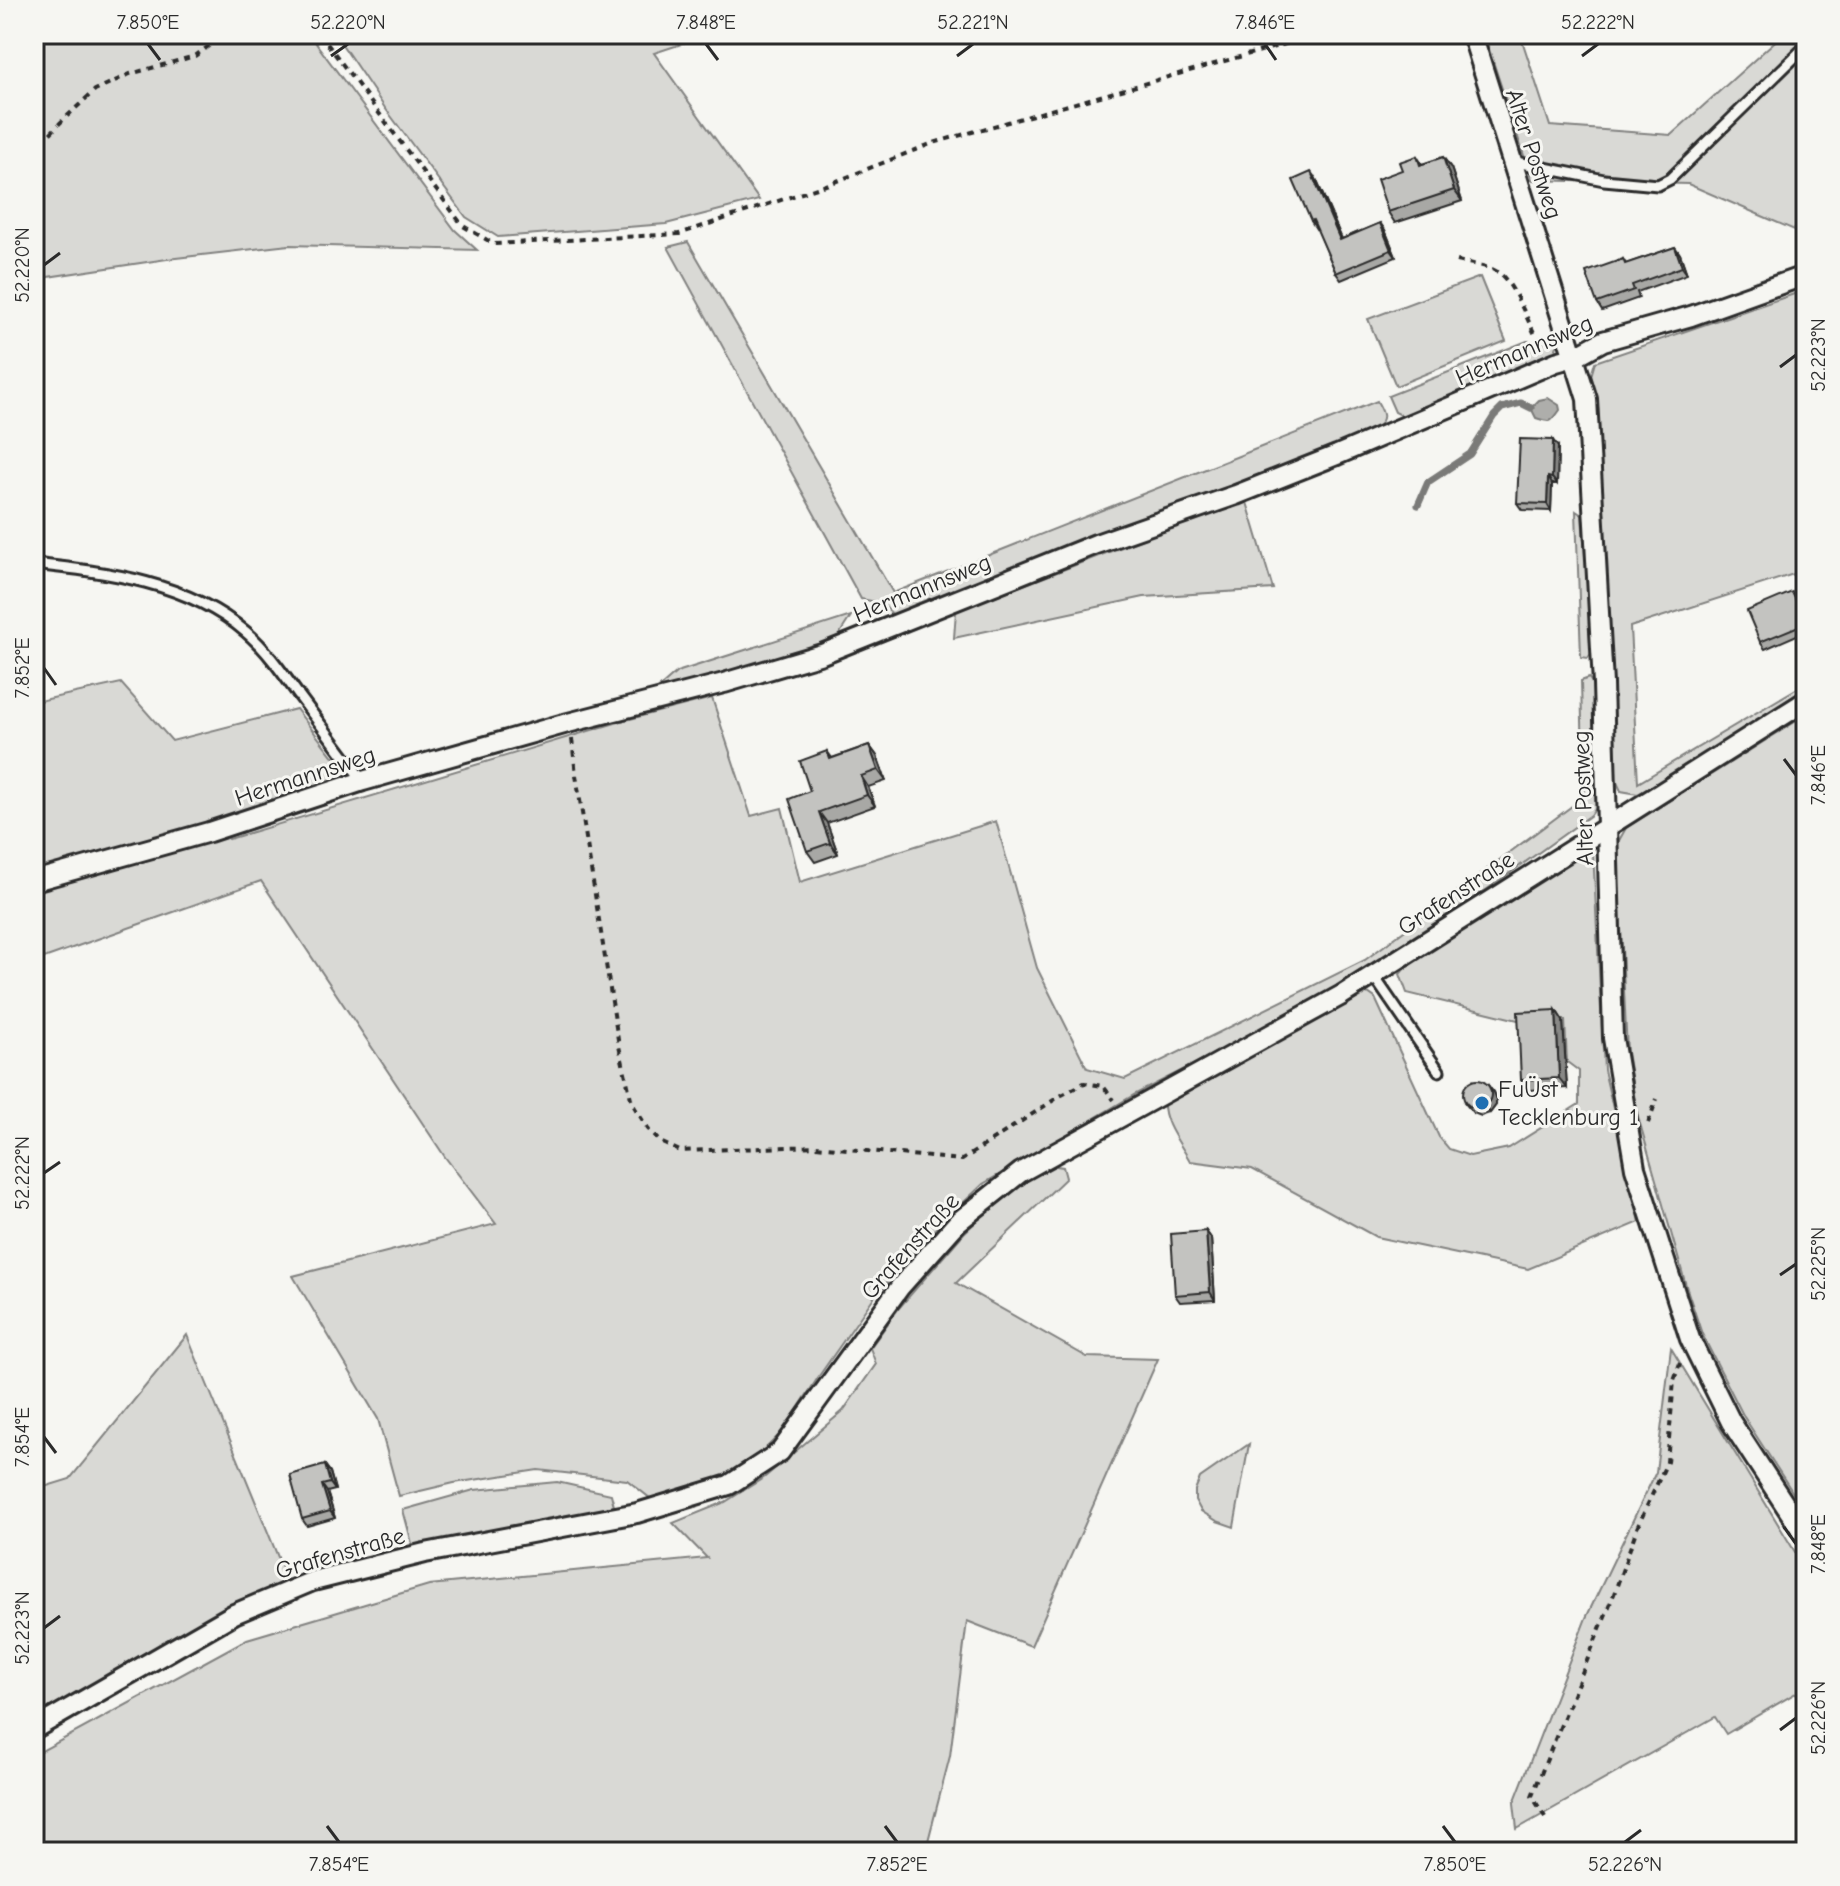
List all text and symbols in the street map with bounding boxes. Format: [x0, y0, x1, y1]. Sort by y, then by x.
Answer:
text: 7.850°E [117, 11, 179, 34]
text: 52.220°N [310, 11, 386, 34]
text: 7.848°E [676, 11, 736, 34]
text: 52.221°N [937, 11, 1009, 34]
text: 7.846°E [1235, 11, 1295, 34]
text: 52.222°N [1561, 11, 1635, 34]
street label: Alter Postweg [1500, 85, 1568, 223]
text: 52.220°N [11, 227, 34, 303]
street label: Hermannsweg [1451, 309, 1597, 391]
text: 52.223°N [1807, 318, 1830, 392]
street label: Hermannsweg [849, 548, 995, 628]
text: 7.852°E [11, 637, 34, 699]
street label: Alter Postweg [1567, 730, 1599, 866]
street label: Hermannsweg [231, 740, 379, 812]
text: 7.846°E [1807, 745, 1830, 805]
street label: Grafenstraße [1393, 845, 1519, 941]
place label: FuÜst Tecklenburg 1 [1498, 1075, 1639, 1131]
marker: FuÜst Tecklenburg 1 [1473, 1094, 1491, 1112]
text: 52.222°N [11, 1136, 34, 1210]
street label: Grafenstraße [855, 1187, 965, 1305]
text: 52.225°N [1807, 1227, 1830, 1301]
text: 7.854°E [11, 1407, 34, 1467]
text: 7.848°E [1807, 1514, 1830, 1574]
street label: Grafenstraße [272, 1521, 408, 1585]
text: 52.223°N [11, 1591, 34, 1665]
text: 52.226°N [1807, 1681, 1830, 1755]
text: 7.854°E [309, 1853, 369, 1876]
text: 7.852°E [866, 1853, 928, 1876]
text: 7.850°E [1424, 1853, 1486, 1876]
text: 52.226°N [1588, 1853, 1662, 1876]

